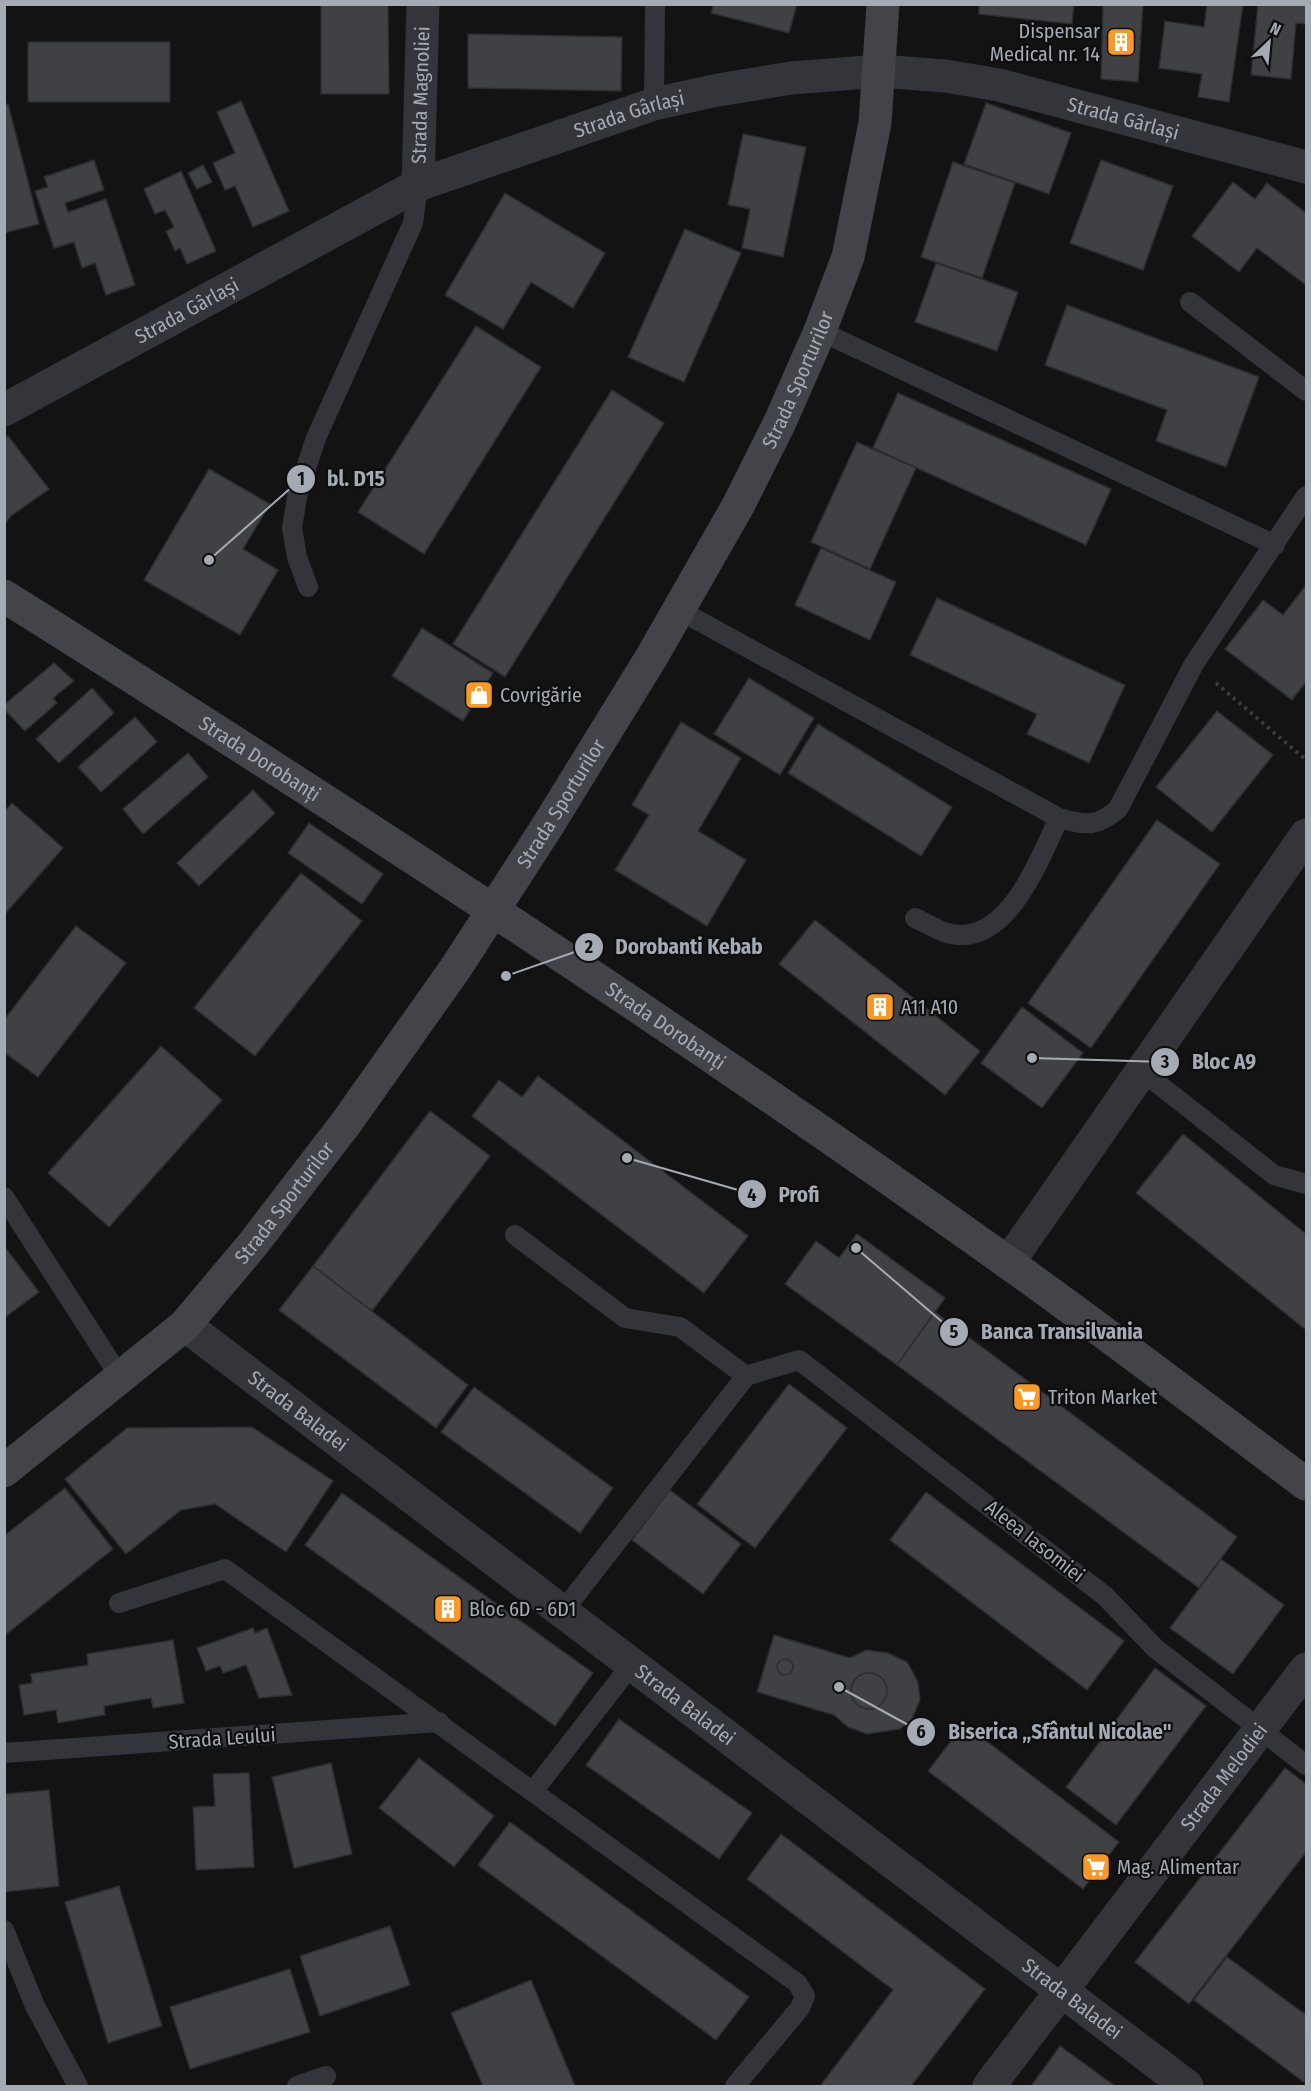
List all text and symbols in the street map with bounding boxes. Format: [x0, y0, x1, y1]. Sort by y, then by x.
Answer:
north arrow [1239, 12, 1299, 72]
text: N [1267, 18, 1284, 40]
place label: Dispensar Medical nr. 14 [990, 19, 1100, 66]
street label: Strada Magnoliei [407, 26, 434, 164]
building icon: Dispensar Medical nr. 14 [1105, 26, 1137, 58]
street label: Strada Gârlași [571, 86, 686, 143]
street label: Strada Gârlași [1065, 92, 1182, 145]
street label: Strada Gârlași [131, 273, 243, 349]
street label: Strada Sporturilor [757, 308, 838, 453]
callout: bl. D15 [286, 459, 397, 498]
text: bl. D15 [327, 466, 385, 492]
text: 1 [297, 468, 305, 490]
shop icon: Covrigărie [463, 679, 495, 711]
place label: Covrigărie [500, 683, 582, 707]
street label: Strada Dorobanți [195, 711, 325, 806]
street label: Strada Sporturilor [512, 735, 610, 873]
callout: Dorobanti Kebab [574, 927, 775, 966]
text: Dorobanti Kebab [615, 934, 763, 960]
text: 2 [584, 936, 593, 958]
street label: Strada Dorobanți [601, 977, 730, 1075]
building icon: A11 A10 [864, 991, 896, 1023]
place label: A11 A10 [901, 995, 958, 1019]
callout: Bloc A9 [1150, 1042, 1268, 1081]
text: Bloc A9 [1192, 1049, 1256, 1075]
text: 3 [1160, 1051, 1170, 1073]
street label: Strada Sporturilor [230, 1137, 339, 1269]
callout: Profi [737, 1175, 832, 1214]
text: Profi [779, 1182, 819, 1208]
text: 4 [747, 1184, 757, 1206]
callout: Banca Transilvania [939, 1312, 1155, 1351]
text: Banca Transilvania [981, 1319, 1143, 1345]
text: 5 [950, 1321, 959, 1343]
street label: Strada Baladei [243, 1365, 353, 1456]
supermarket icon: Triton Market [1011, 1381, 1043, 1413]
place label: Triton Market [1048, 1385, 1158, 1409]
street label: Aleea Iasomiei [981, 1495, 1089, 1587]
building icon: Bloc 6D - 6D1 [432, 1593, 464, 1625]
place label: Bloc 6D - 6D1 [469, 1597, 576, 1621]
street label: Strada Baladei [630, 1659, 740, 1750]
callout: Biserica „Sfântul Nicolae" [906, 1712, 1183, 1751]
text: Biserica „Sfântul Nicolae" [948, 1719, 1172, 1745]
street label: Strada Melodiei [1175, 1719, 1272, 1836]
text: 6 [916, 1721, 926, 1743]
street label: Strada Leului [168, 1722, 276, 1754]
supermarket icon: Mag. Alimentar [1080, 1851, 1112, 1883]
place label: Mag. Alimentar [1117, 1855, 1239, 1879]
street label: Strada Baladei [1017, 1953, 1127, 2044]

